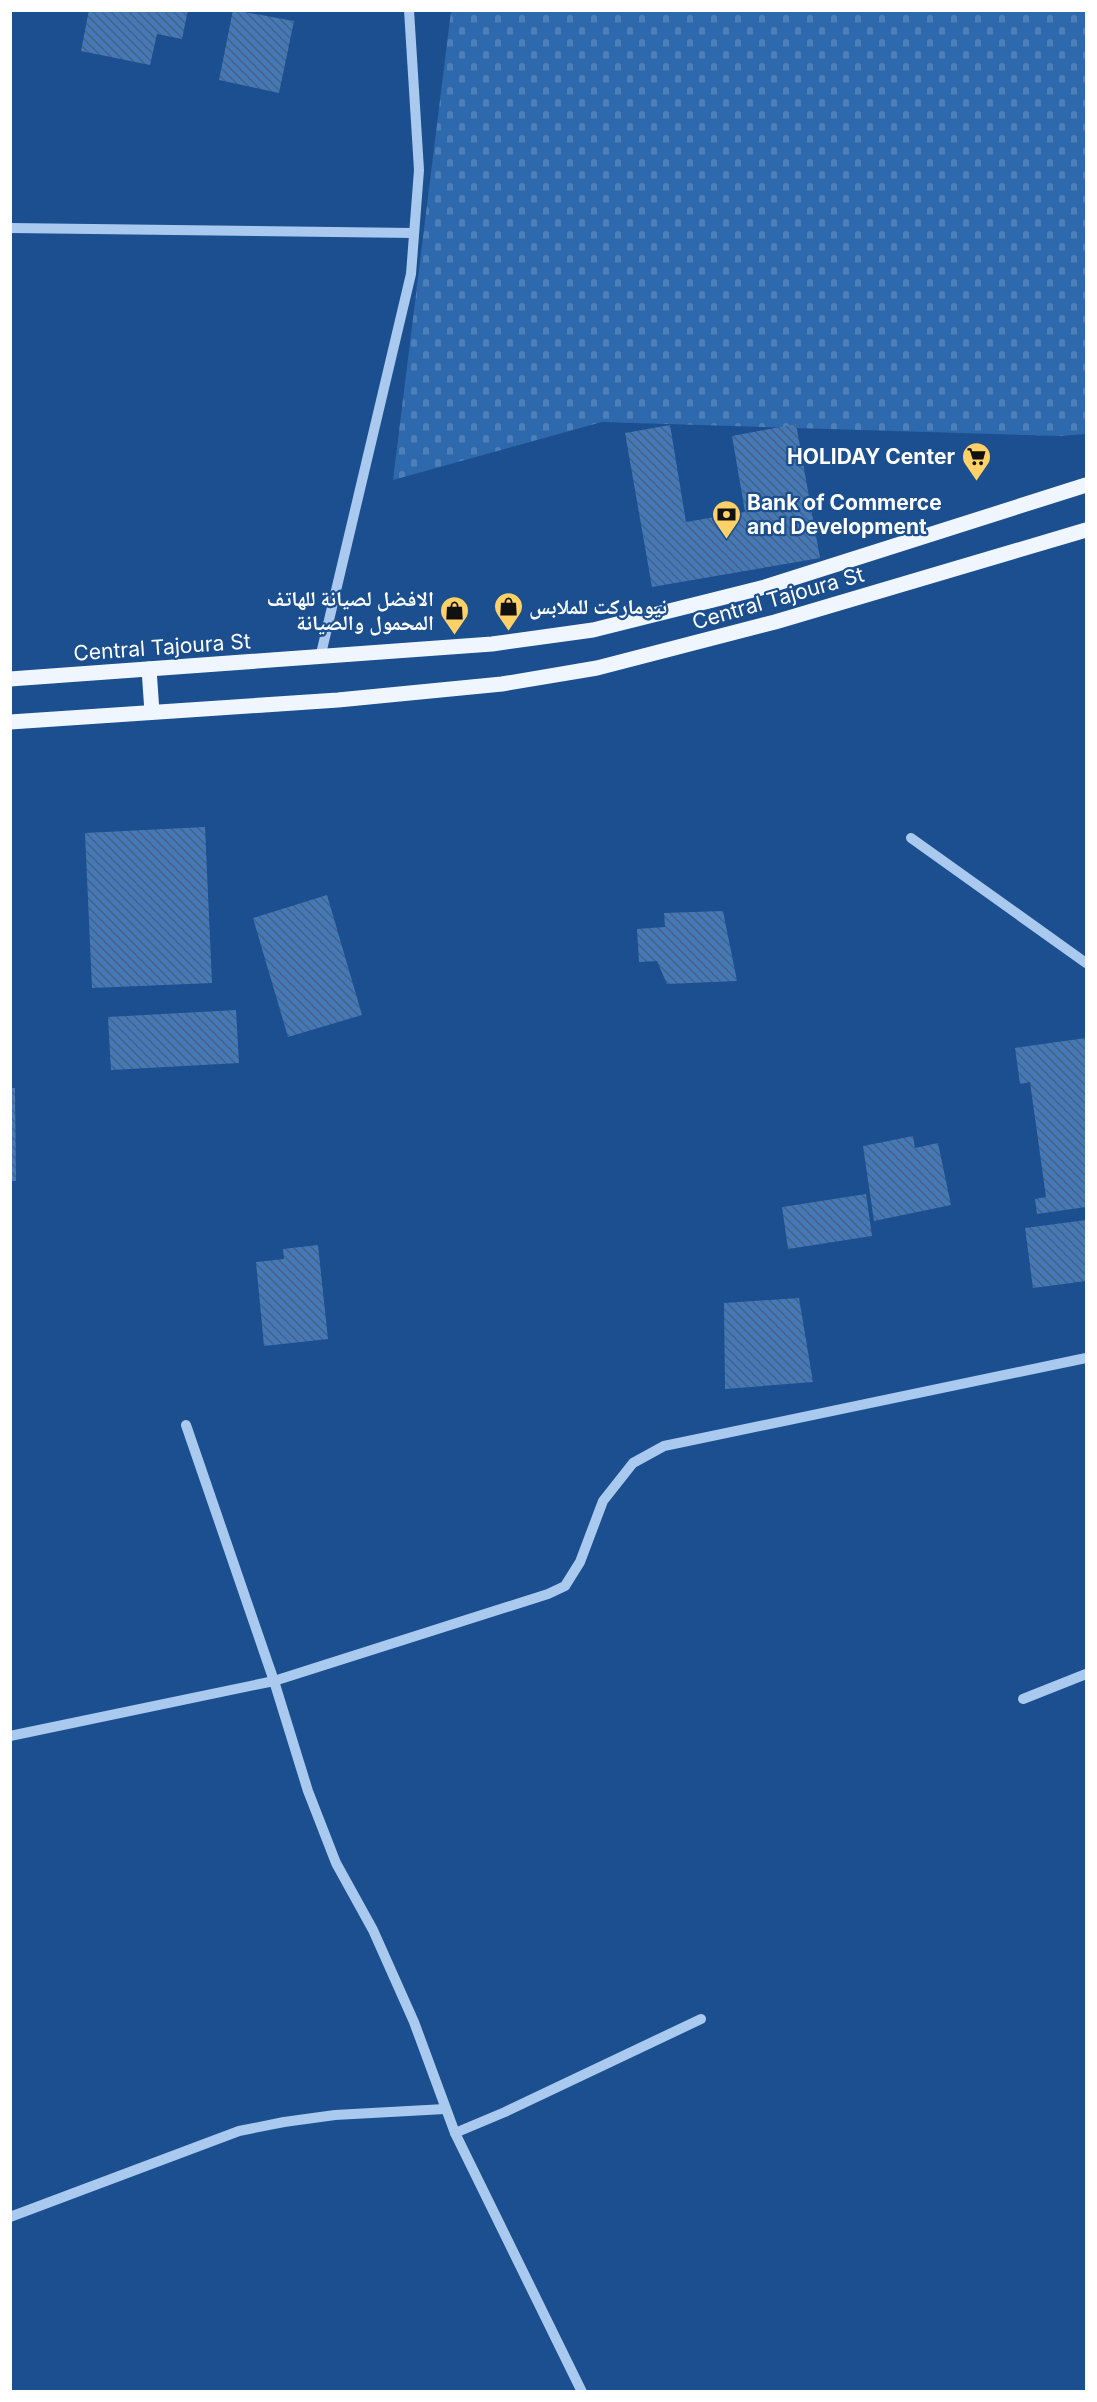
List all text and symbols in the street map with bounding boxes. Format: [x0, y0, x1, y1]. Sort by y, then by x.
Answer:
supermarket icon: HOLIDAY Center [960, 440, 992, 482]
place label: HOLIDAY Center [787, 444, 955, 469]
place label: Bank of Commerce and Development [747, 490, 942, 539]
bank icon: Bank of Commerce and Development [710, 498, 742, 540]
street label: Central Tajoura St [689, 561, 867, 634]
place label: الافضل لصيانة للهاتف المحمول والصيانة [267, 586, 434, 636]
shop icon: نيوماركت للملابس [492, 590, 524, 632]
shop icon: الافضل لصيانة للهاتف المحمول والصيانة [439, 594, 471, 636]
place label: نيوماركت للملابس [529, 594, 667, 620]
street label: Central Tajoura St [73, 628, 251, 666]

